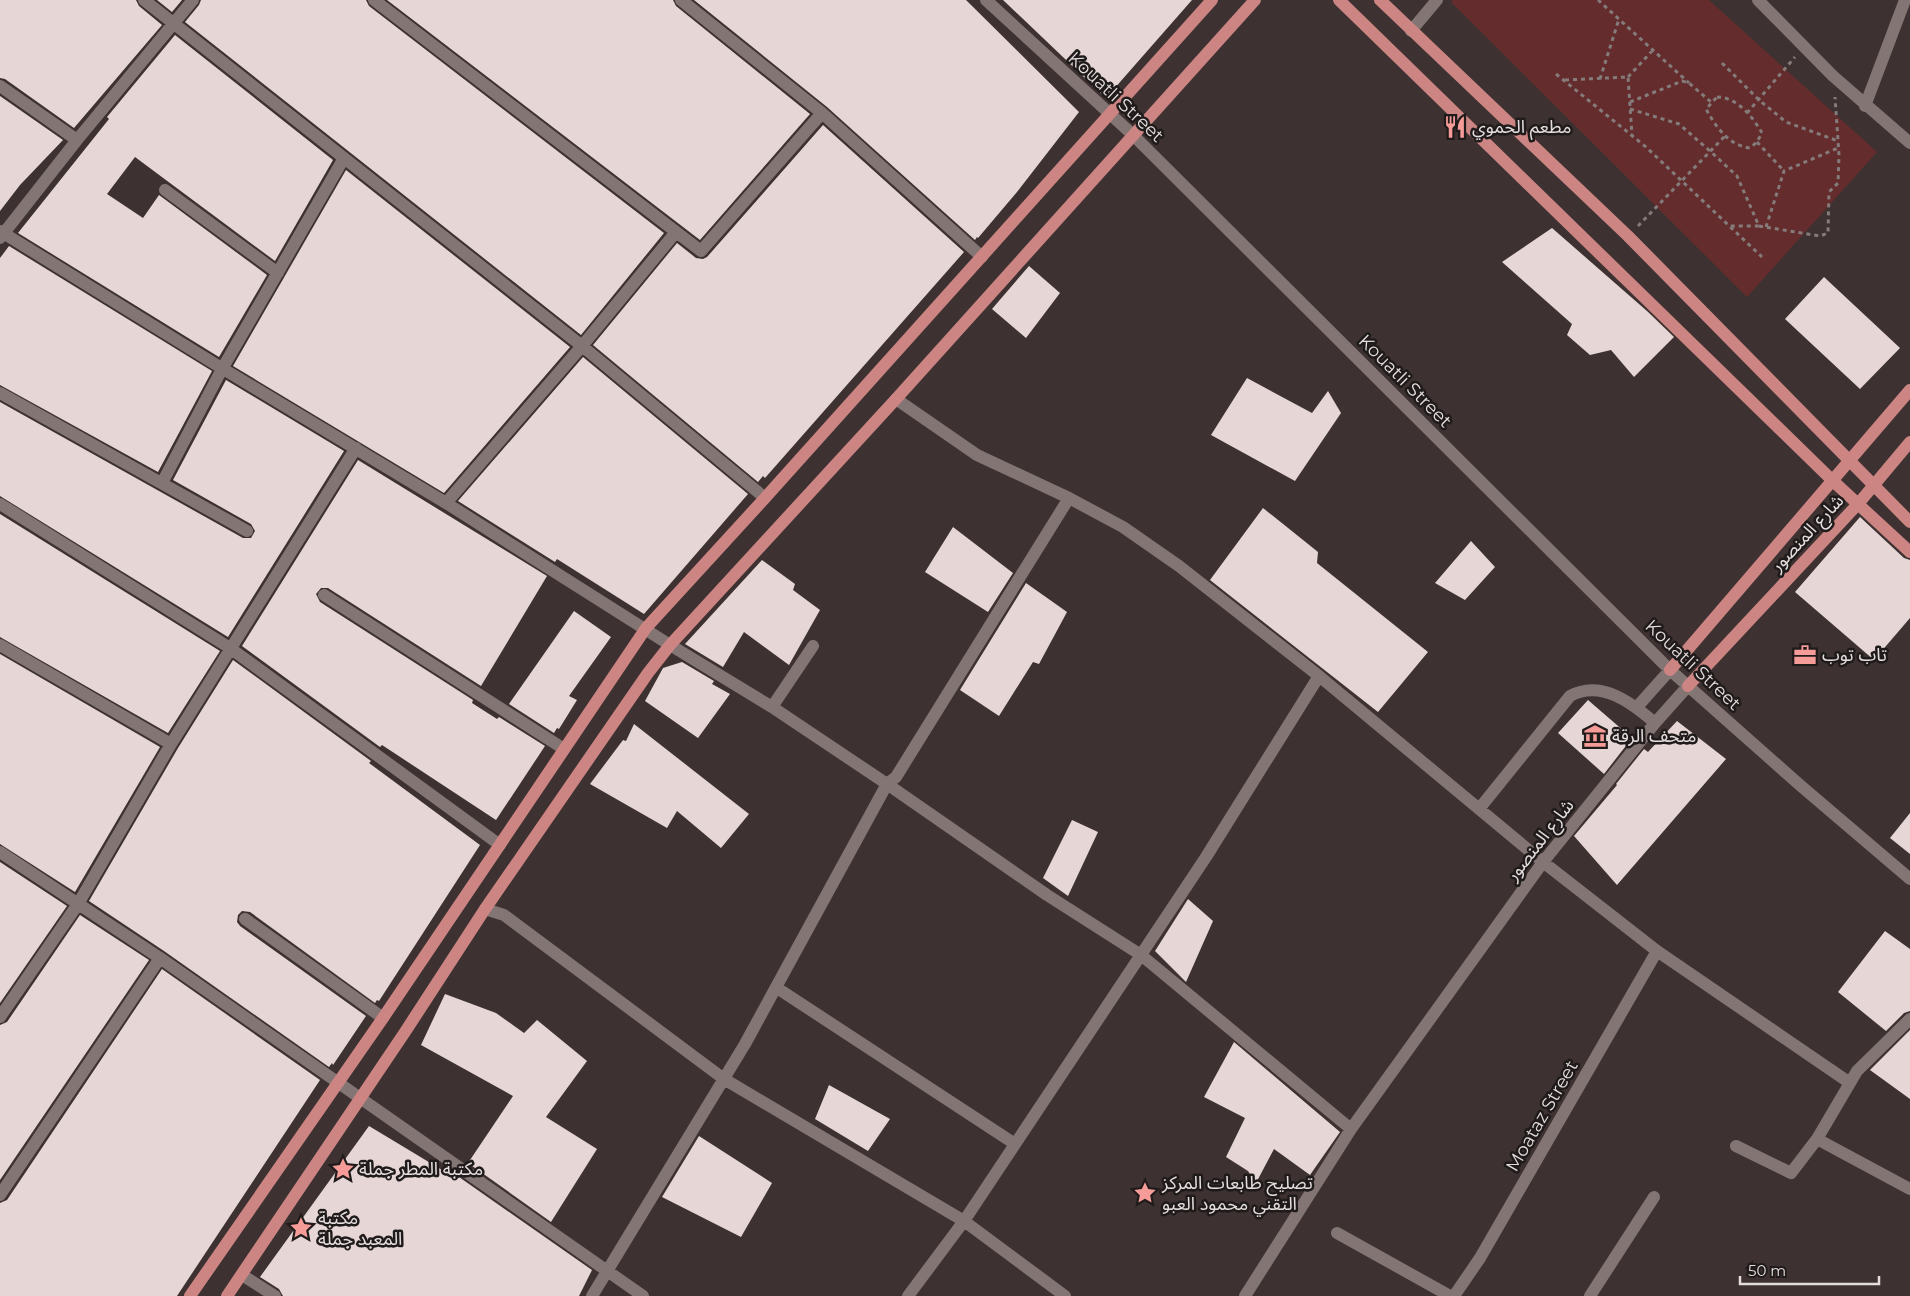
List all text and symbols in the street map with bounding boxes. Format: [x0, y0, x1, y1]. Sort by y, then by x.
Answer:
street label: Kouatli Street [1064, 47, 1168, 147]
restaurant icon: مطعم الحموي [1442, 114, 1468, 140]
place label: مطعم الحموي [1472, 116, 1571, 140]
street label: Kouatli Street [1354, 330, 1456, 432]
street label: شارع المنصور [1765, 490, 1850, 579]
street label: Kouatli Street [1641, 615, 1745, 715]
office icon: تاب توب [1792, 642, 1818, 668]
place label: تاب توب [1822, 644, 1887, 666]
museum icon: متحف الرقة [1582, 723, 1608, 749]
place label: متحف الرقة [1612, 725, 1696, 747]
street label: شارع المنصور [1501, 795, 1581, 888]
street label: Moataz Street [1501, 1056, 1583, 1176]
place icon: مكتبة المطر جملة [330, 1156, 356, 1182]
place label: مكتبة المطر جملة [359, 1158, 483, 1180]
place label: تصليح طابعات المركز التقني محمود العبو [1161, 1172, 1313, 1217]
place icon: تصليح طابعات المركز التقني محمود العبو [1132, 1180, 1158, 1206]
place label: مكتبة المعبد جملة [318, 1207, 402, 1250]
place icon: مكتبة المعبد جملة [288, 1215, 314, 1241]
scale bar [1740, 1254, 1879, 1286]
text: 50 m [1748, 1261, 1786, 1280]

